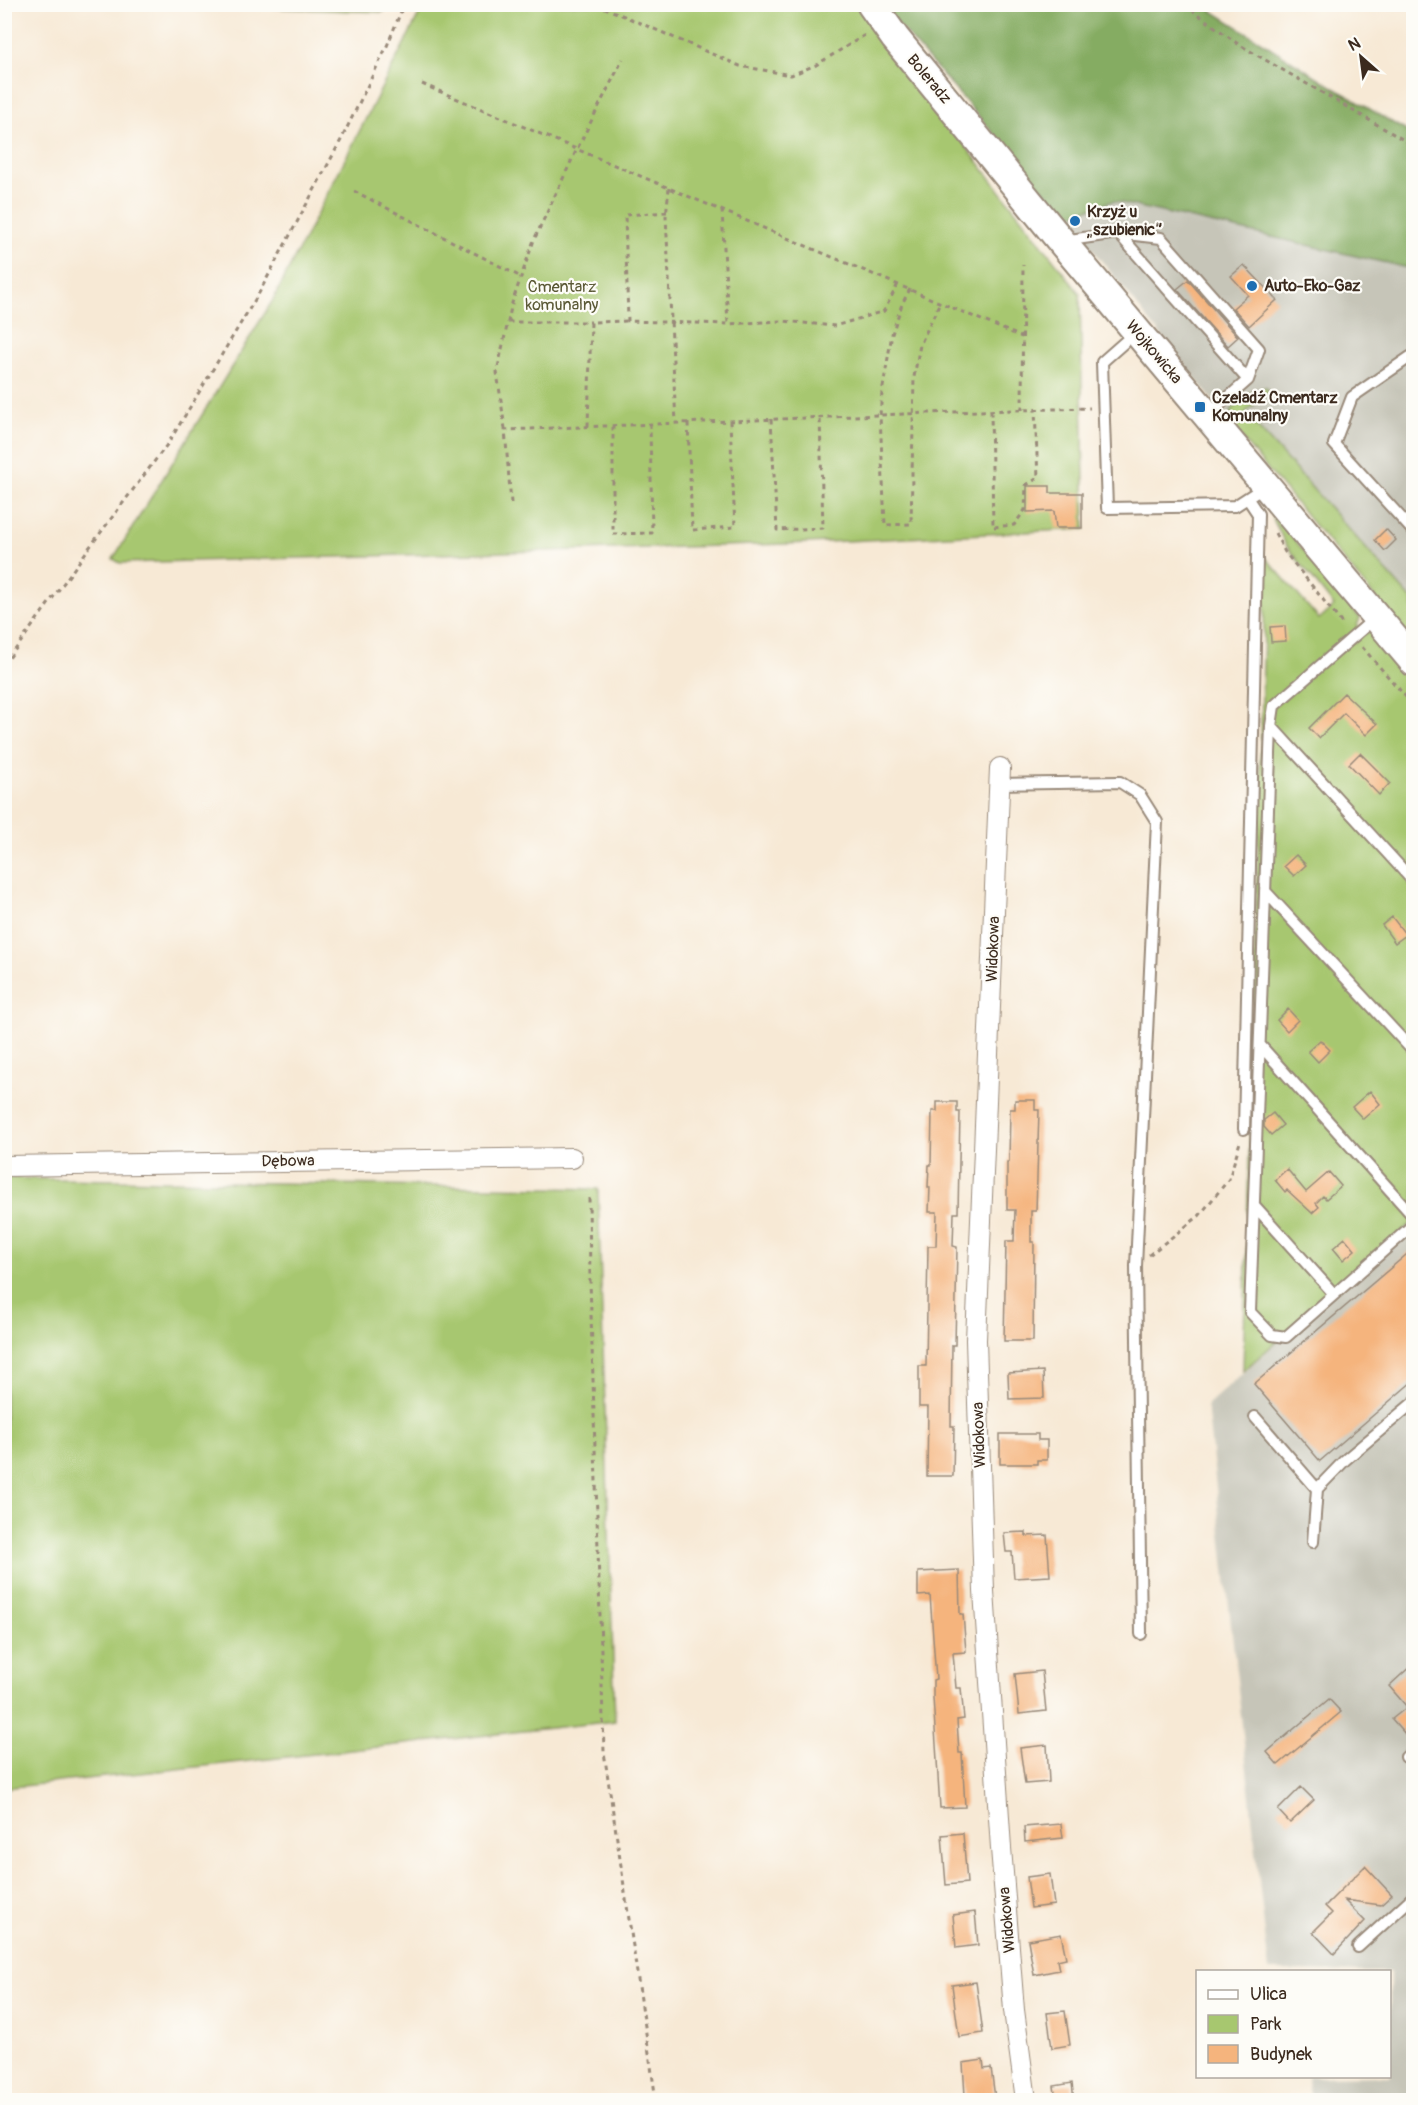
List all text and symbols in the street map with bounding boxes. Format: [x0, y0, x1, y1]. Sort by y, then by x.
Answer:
north arrow [1331, 27, 1391, 87]
text: N [1345, 33, 1364, 56]
street label: Boleradz [902, 50, 956, 108]
place label: Krzyż u „szubienic” [1087, 202, 1162, 240]
marker: Krzyż u „szubienic” [1068, 214, 1082, 228]
place label: Auto-Eko-Gaz [1264, 276, 1361, 296]
park label: Cmentarz komunalny [526, 277, 599, 315]
marker: Auto-Eko-Gaz [1245, 279, 1259, 293]
street label: Wojkowicka [1122, 316, 1186, 388]
place label: Czeladź Cmentarz Komunalny [1212, 388, 1338, 426]
marker: Czeladź Cmentarz Komunalny [1193, 400, 1207, 414]
street label: Widokowa [982, 916, 1004, 982]
street label: Dębowa [261, 1151, 315, 1171]
street label: Widokowa [968, 1402, 990, 1468]
street label: Widokowa [994, 1886, 1020, 1954]
legend [1196, 1970, 1391, 2078]
text: Ulica [1250, 1983, 1287, 2006]
text: Park [1250, 2013, 1282, 2036]
text: Budynek [1250, 2043, 1313, 2066]

